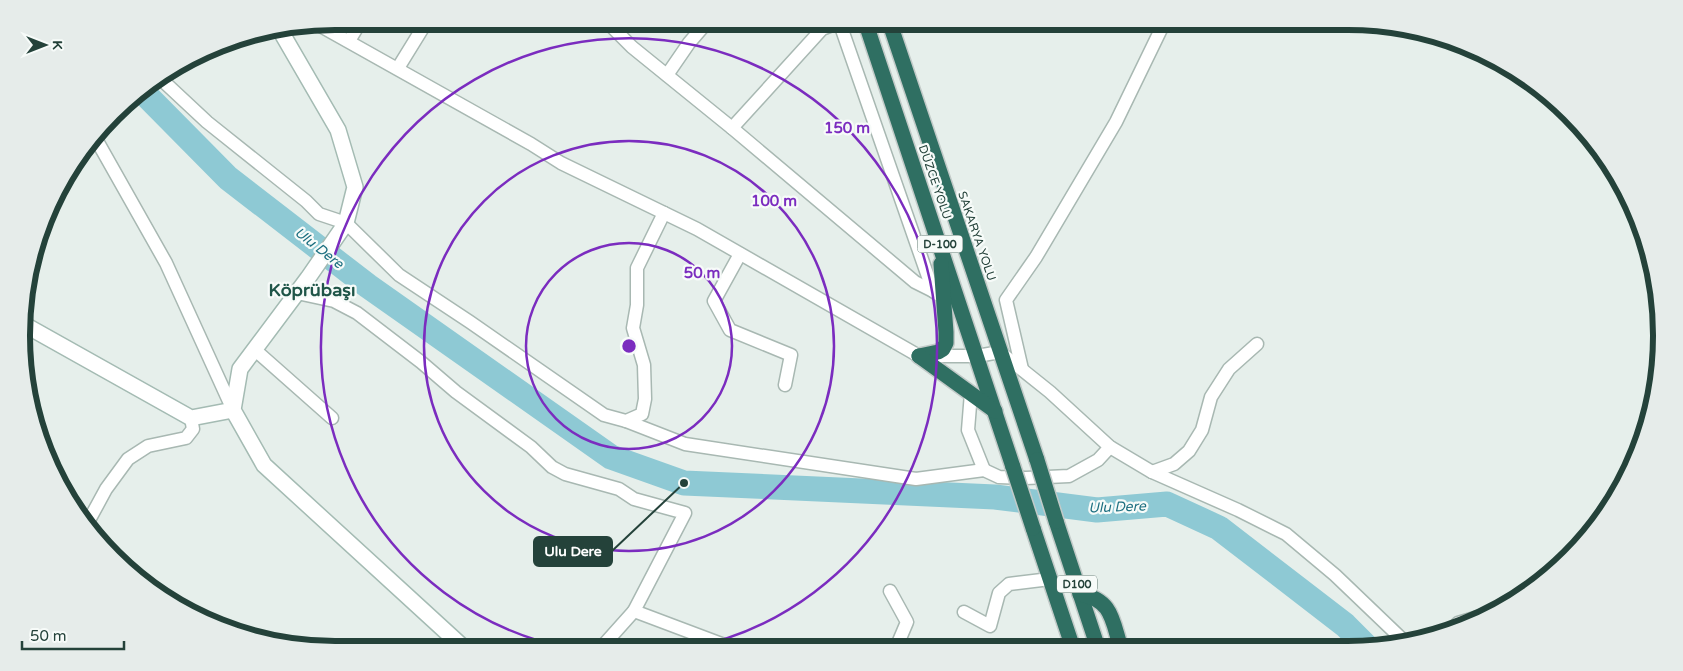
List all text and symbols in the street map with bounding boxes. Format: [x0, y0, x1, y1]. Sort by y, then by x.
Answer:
north arrow [20, 20, 70, 70]
text: K [49, 40, 66, 50]
text: 150 m [824, 119, 870, 137]
street label: DÜZCE YOLU [916, 143, 954, 221]
street label: SAKARYA YOLU [955, 190, 999, 282]
text: 100 m [751, 192, 797, 210]
water label: Ulu Dere [291, 224, 348, 273]
road number: D-100 [918, 235, 962, 252]
text: 50 m [684, 264, 720, 282]
district label: Köprübaşı [269, 279, 355, 301]
centre of rings [620, 337, 638, 355]
water label: Ulu Dere [1088, 497, 1147, 516]
callout: Ulu Dere [534, 537, 612, 566]
text: Ulu Dere [544, 543, 602, 560]
road number: D100 [1057, 576, 1097, 592]
scale bar [22, 618, 125, 650]
text: 50 m [30, 627, 67, 645]

